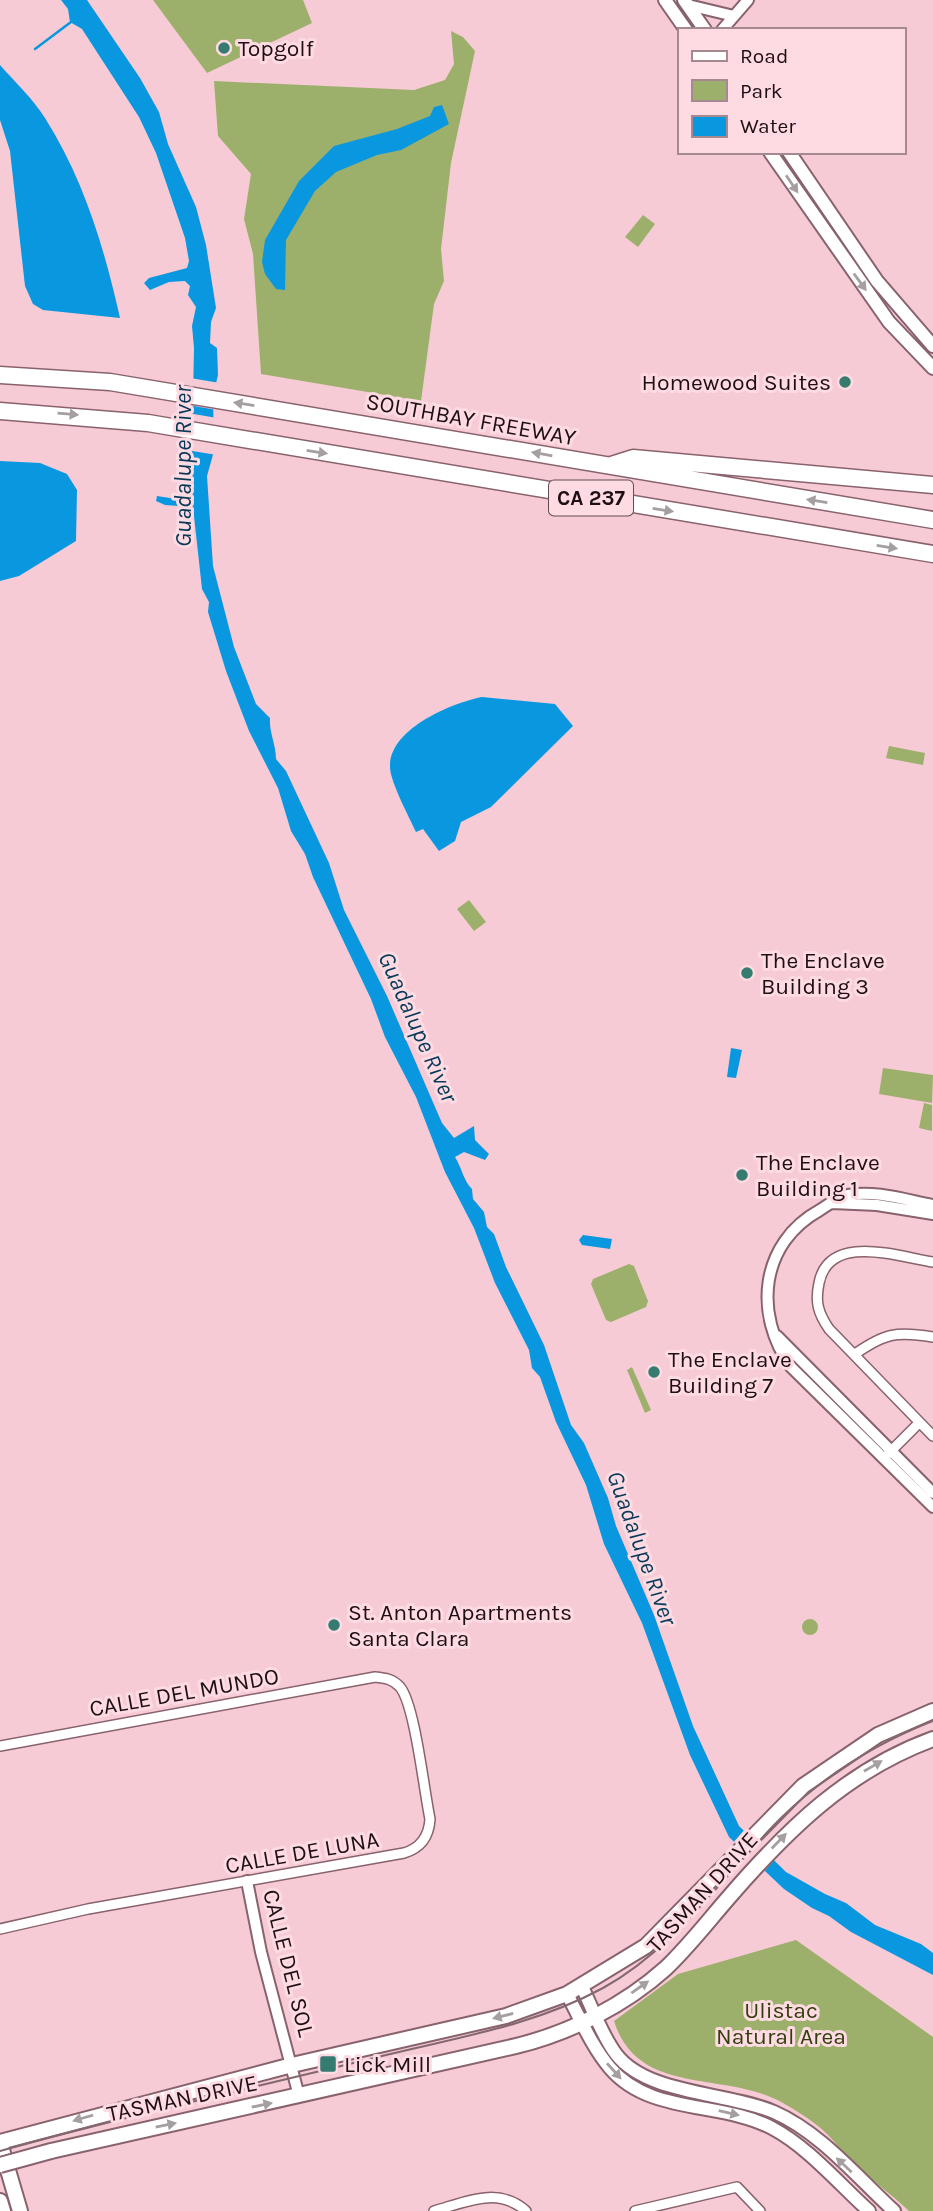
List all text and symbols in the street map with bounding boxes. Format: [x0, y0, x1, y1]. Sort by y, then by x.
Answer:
legend [678, 28, 905, 154]
place label: Topgolf [238, 35, 314, 62]
marker: Topgolf [216, 40, 232, 56]
text: Road [740, 44, 788, 68]
text: Park [740, 79, 783, 103]
text: Water [740, 114, 796, 138]
one-way arrow [785, 175, 799, 193]
one-way arrow [852, 273, 866, 291]
place label: Homewood Suites [642, 369, 831, 396]
marker: Homewood Suites [837, 374, 853, 390]
water label: Guadalupe River [169, 384, 197, 547]
street label: SOUTHBAY FREEWAY [364, 388, 578, 451]
one-way arrow [233, 398, 255, 409]
one-way arrow [57, 409, 79, 420]
one-way arrow [306, 447, 328, 458]
one-way arrow [531, 448, 553, 459]
road number: CA 237 [549, 480, 633, 516]
one-way arrow [806, 495, 828, 506]
one-way arrow [652, 505, 674, 516]
one-way arrow [876, 542, 898, 553]
water label: Guadalupe River [372, 947, 464, 1107]
place label: The Enclave Building 3 [761, 947, 885, 1000]
marker: The Enclave Building 3 [739, 965, 755, 981]
place label: The Enclave Building 1 [756, 1149, 880, 1202]
marker: The Enclave Building 1 [734, 1167, 750, 1183]
place label: The Enclave Building 7 [668, 1346, 792, 1399]
marker: The Enclave Building 7 [646, 1364, 662, 1380]
water label: Guadalupe River [601, 1467, 683, 1630]
place label: St. Anton Apartments Santa Clara [348, 1599, 572, 1652]
marker: St. Anton Apartments Santa Clara [326, 1617, 342, 1633]
street label: CALLE DEL MUNDO [87, 1663, 281, 1722]
one-way arrow [864, 1760, 883, 1772]
street label: CALLE DE LUNA [223, 1826, 381, 1879]
street label: TASMAN DRIVE [641, 1826, 764, 1958]
one-way arrow [770, 1833, 786, 1850]
street label: CALLE DEL SOL [257, 1887, 320, 2040]
one-way arrow [631, 1980, 649, 1994]
park label: Ulistac Natural Area [716, 1997, 846, 2050]
one-way arrow [492, 2011, 514, 2022]
place label: Lick Mill [344, 2051, 431, 2078]
marker: Lick Mill [318, 2054, 338, 2074]
one-way arrow [605, 2062, 621, 2079]
street label: TASMAN DRIVE [104, 2069, 260, 2128]
one-way arrow [251, 2099, 273, 2110]
one-way arrow [718, 2108, 740, 2119]
one-way arrow [72, 2113, 94, 2124]
one-way arrow [155, 2119, 177, 2130]
one-way arrow [835, 2156, 852, 2173]

